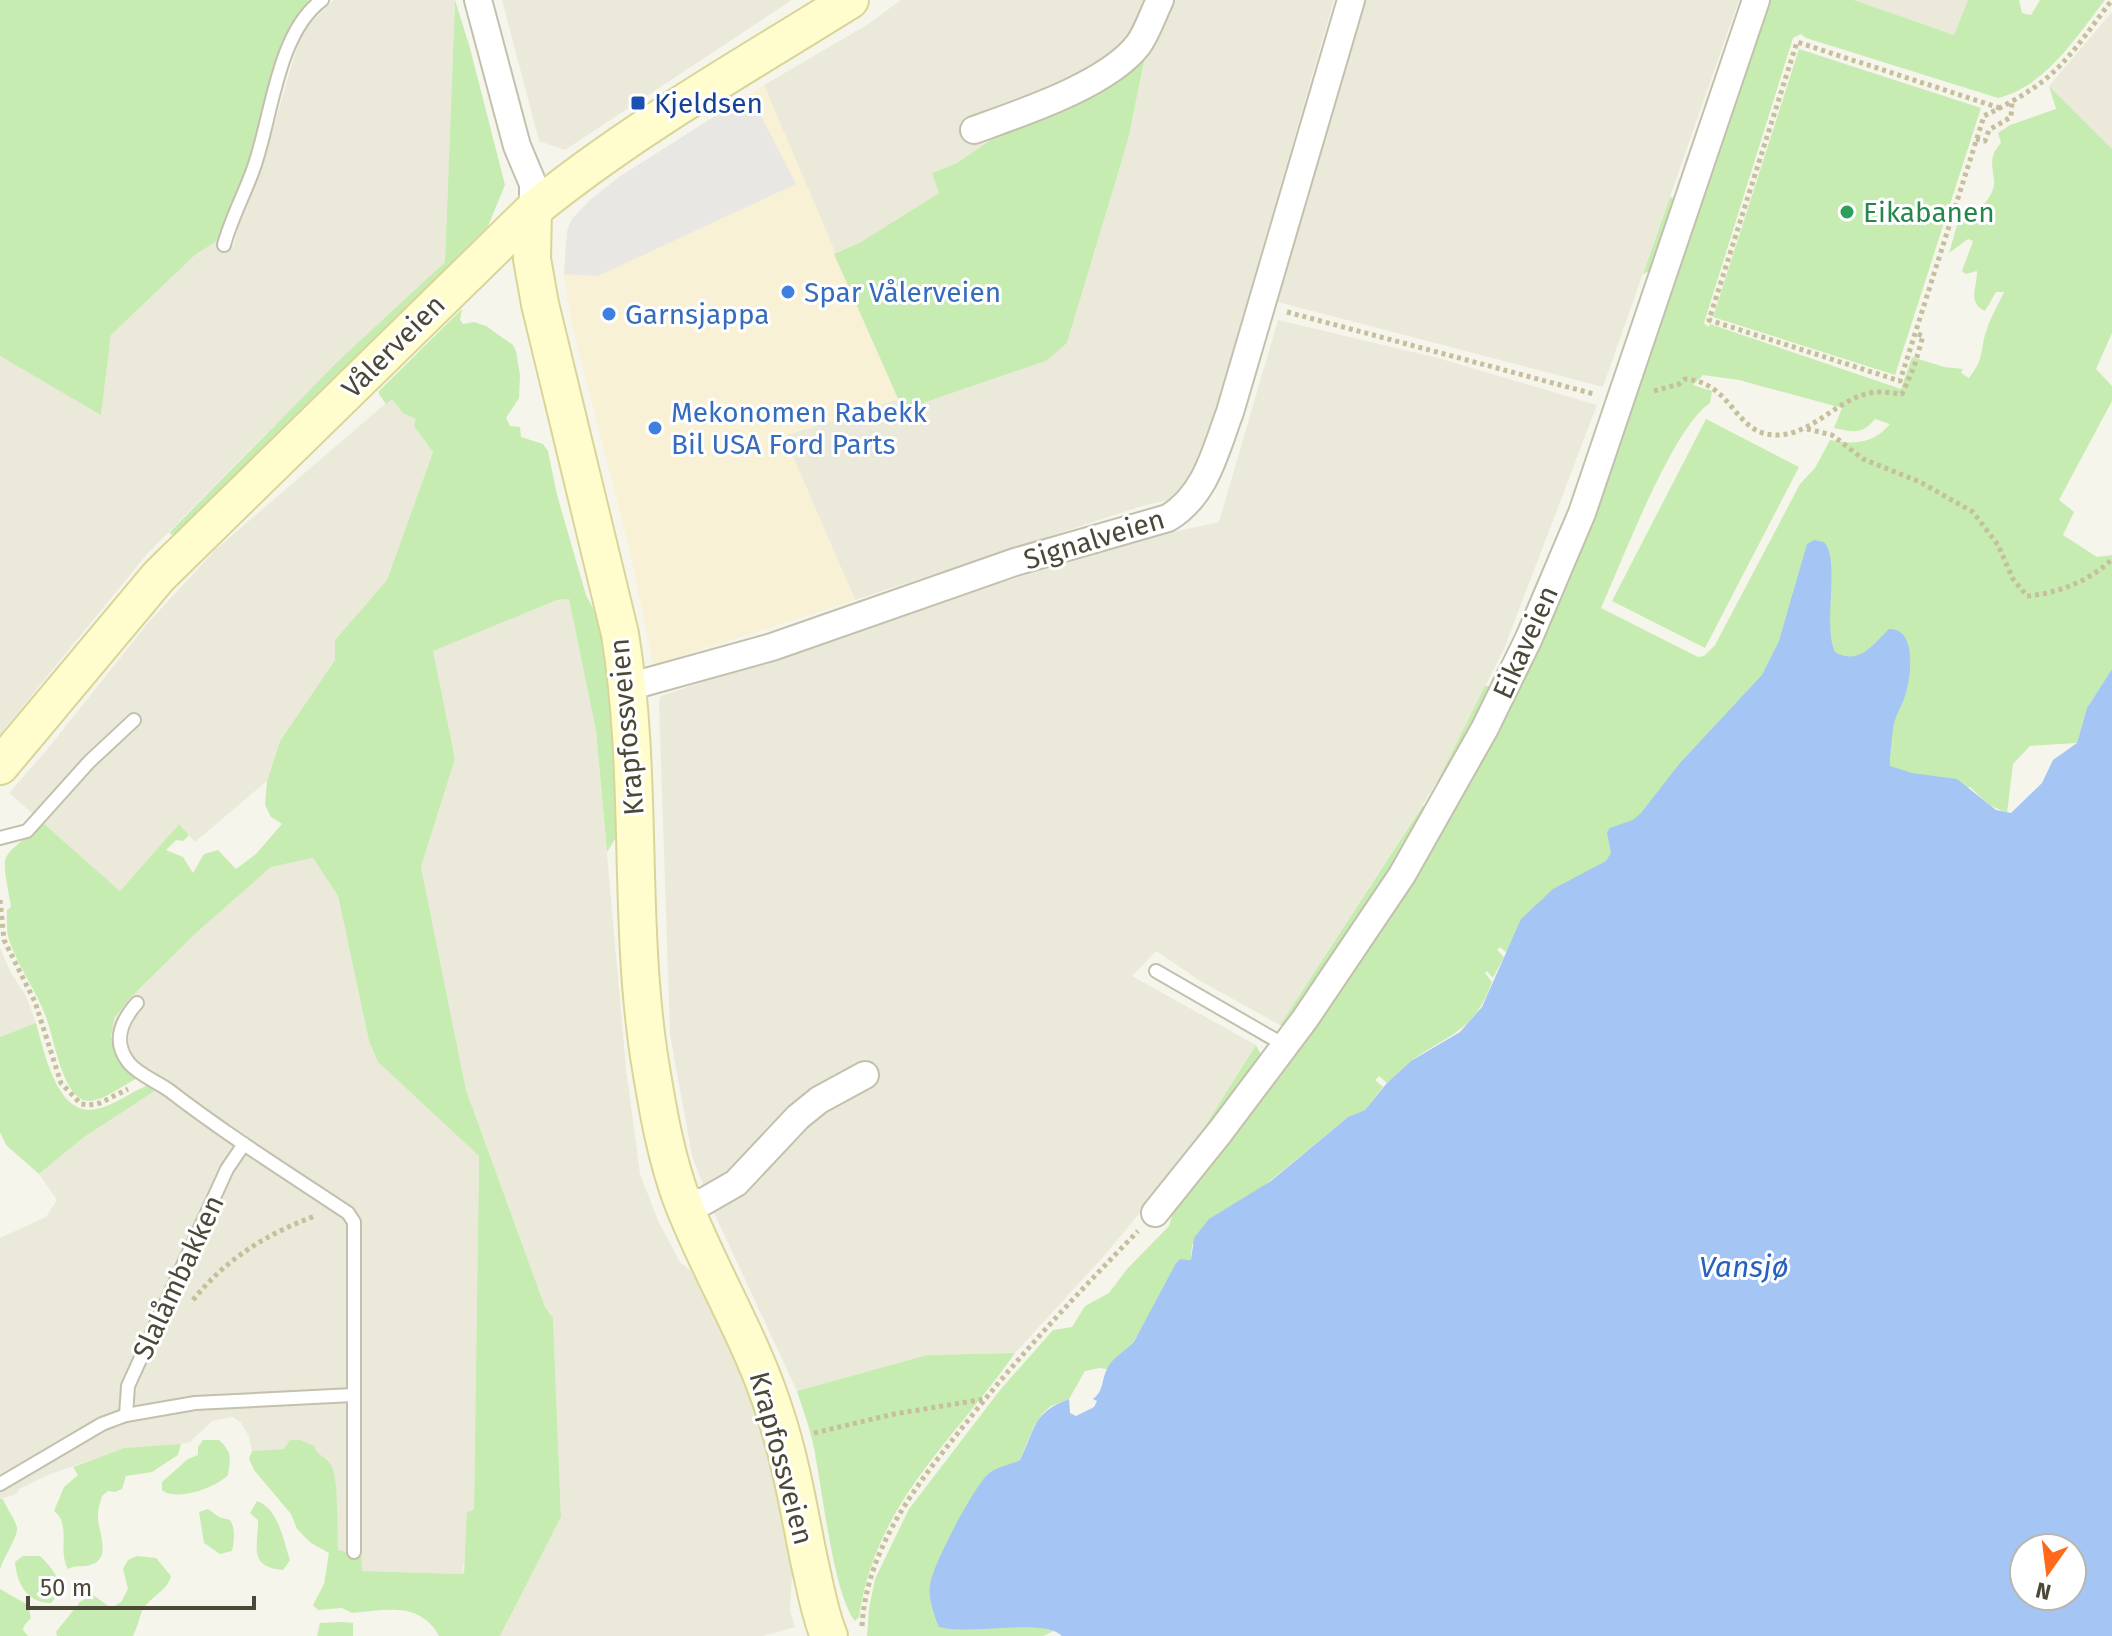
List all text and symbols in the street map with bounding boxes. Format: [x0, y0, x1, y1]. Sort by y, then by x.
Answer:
place label: Kjeldsen [654, 87, 763, 120]
marker: Kjeldsen [629, 94, 647, 112]
place label: Eikabanen [1863, 196, 1995, 229]
marker: Eikabanen [1838, 203, 1856, 221]
place label: Spar Vålerveien [804, 276, 1001, 309]
marker: Spar Vålerveien [779, 283, 797, 301]
street label: Vålerveien [335, 288, 452, 405]
place label: Garnsjappa [625, 298, 769, 331]
marker: Garnsjappa [600, 305, 618, 323]
place label: Mekonomen Rabekk Bil USA Ford Parts [671, 396, 927, 461]
marker: Mekonomen Rabekk Bil USA Ford Parts [646, 419, 664, 437]
street label: Signalveien [1020, 502, 1169, 577]
street label: Eikaveien [1486, 581, 1565, 704]
street label: Krapfossveien [602, 637, 651, 817]
street label: Slalåmbakken [126, 1190, 231, 1365]
water label: Vansjø [1699, 1249, 1789, 1285]
street label: Krapfossveien [743, 1368, 820, 1548]
north arrow [2008, 1532, 2088, 1612]
scale bar [28, 1560, 254, 1610]
text: 50 m [40, 1574, 92, 1602]
text: N [2033, 1576, 2054, 1606]

